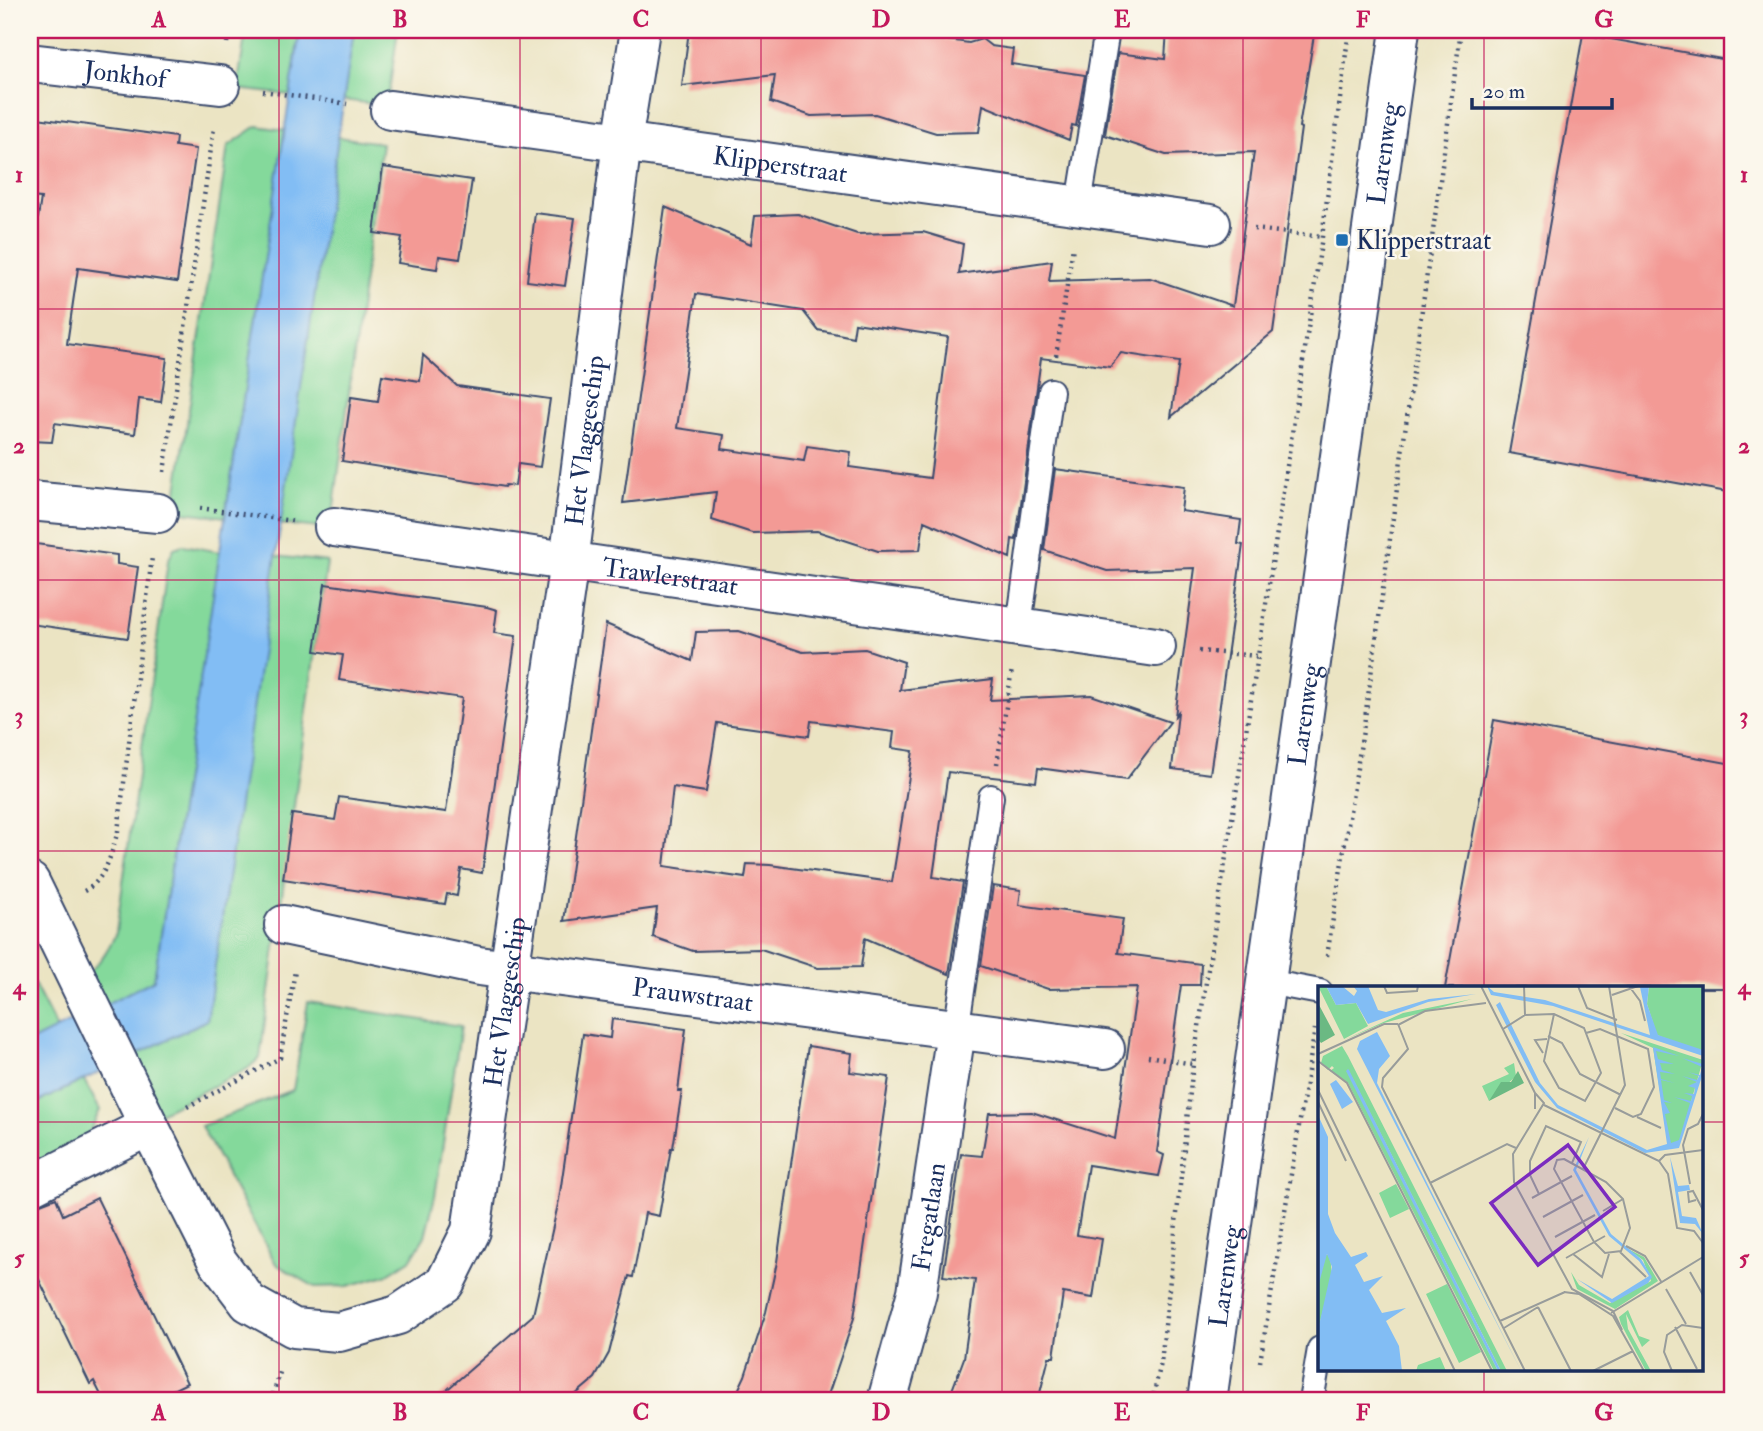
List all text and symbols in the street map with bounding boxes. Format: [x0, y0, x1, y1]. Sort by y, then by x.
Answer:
text: A [151, 5, 167, 34]
text: B [392, 5, 408, 34]
text: C [633, 5, 649, 34]
text: D [872, 5, 890, 34]
text: E [1114, 5, 1131, 34]
text: F [1356, 5, 1371, 34]
text: G [1594, 5, 1614, 34]
street label: Jonkhof [81, 54, 172, 96]
scale bar [1472, 66, 1612, 110]
text: 20 m [1483, 78, 1525, 105]
street label: Larenweg [1361, 99, 1407, 207]
street label: Klipperstraat [711, 140, 849, 190]
text: 1 [15, 160, 23, 189]
text: 1 [1740, 160, 1748, 189]
place label: Klipperstraat [1356, 225, 1491, 258]
marker: Klipperstraat [1334, 232, 1350, 248]
street label: Het Vlaggeschip [559, 354, 613, 528]
text: 2 [13, 431, 25, 460]
text: 2 [1738, 431, 1750, 460]
street label: Trawlerstraat [600, 551, 740, 603]
street label: Larenweg [1282, 661, 1328, 768]
text: 3 [15, 701, 23, 730]
text: 3 [1740, 701, 1748, 730]
street label: Het Vlaggeschip [477, 915, 535, 1089]
street label: Prauwstraat [630, 971, 755, 1019]
text: 4 [12, 972, 27, 1001]
text: 4 [1737, 972, 1752, 1001]
inset map [1318, 986, 1704, 1372]
street label: Fregatlaan [905, 1160, 953, 1274]
street label: Larenweg [1203, 1222, 1249, 1329]
text: 5 [14, 1243, 25, 1272]
text: 5 [1739, 1243, 1750, 1272]
text: A [151, 1398, 167, 1427]
text: B [392, 1398, 408, 1427]
text: C [633, 1398, 649, 1427]
text: D [872, 1398, 890, 1427]
text: E [1114, 1398, 1131, 1427]
text: F [1356, 1398, 1371, 1427]
text: G [1594, 1398, 1614, 1427]

